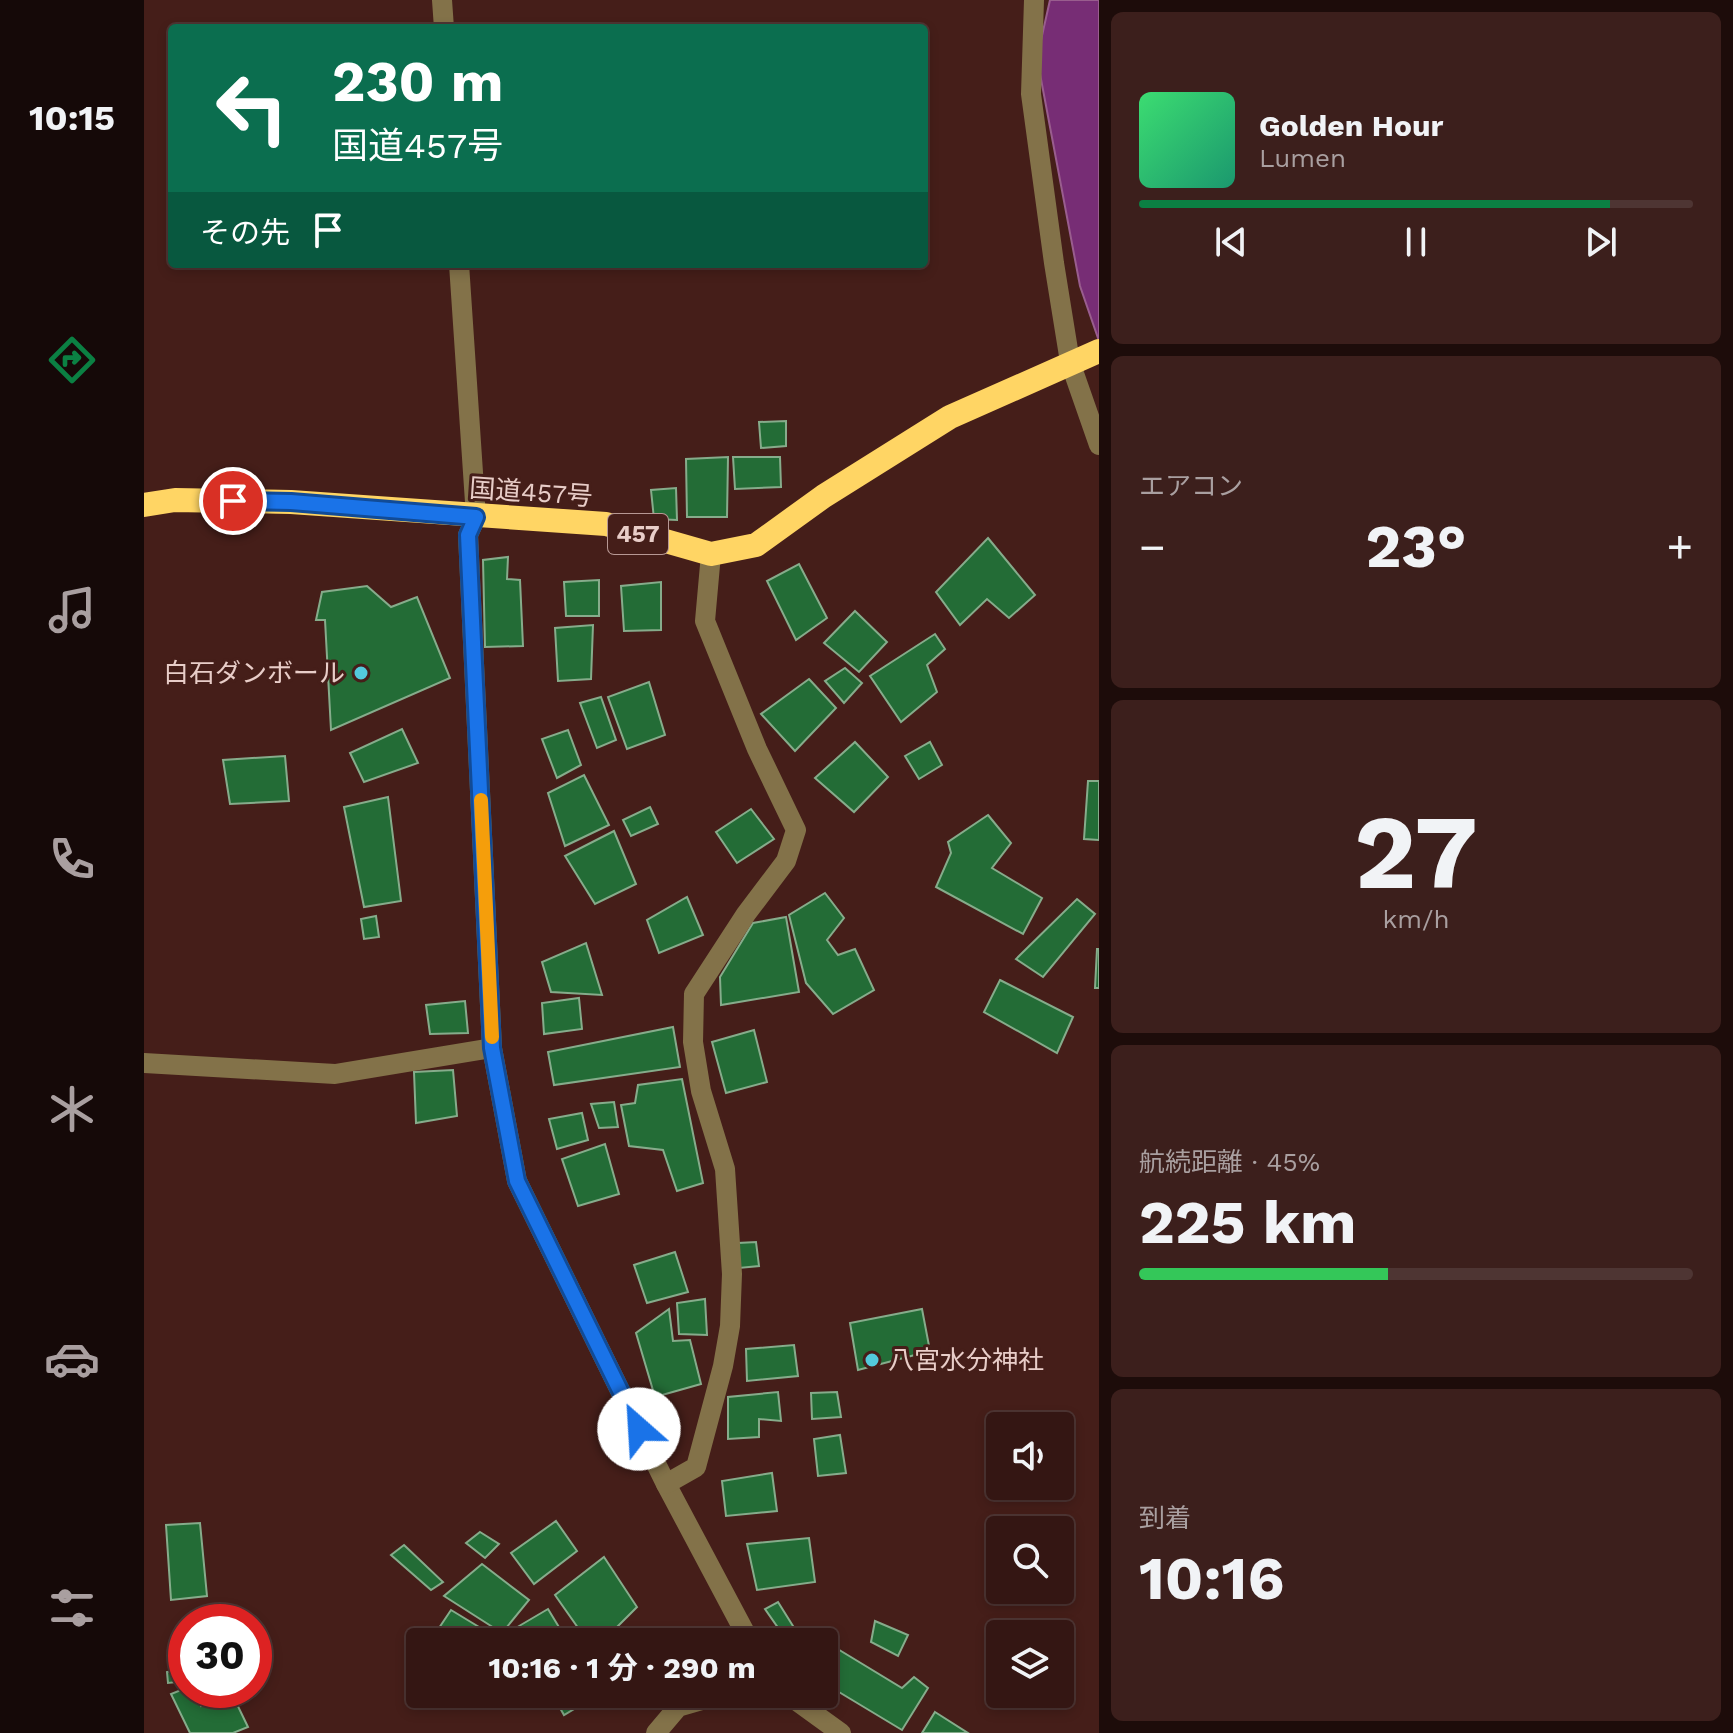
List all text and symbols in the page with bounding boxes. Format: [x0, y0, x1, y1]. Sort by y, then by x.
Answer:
text: 230 m [332, 49, 503, 115]
icon: left [200, 56, 304, 160]
text: 10:15 [29, 97, 115, 139]
text: Golden Hour [1259, 108, 1443, 143]
text: 国道457号 [332, 125, 503, 167]
text: Lumen [1259, 143, 1346, 173]
icon: arrive [306, 208, 350, 252]
text: その先 [200, 215, 290, 250]
icon: previous [1209, 220, 1253, 264]
icon: pause [1394, 220, 1438, 264]
icon: next [1579, 220, 1623, 264]
icon: directions [44, 332, 100, 388]
pin [199, 467, 267, 535]
text: エアコン [1139, 471, 1243, 501]
street label: 国道457号 [468, 473, 594, 511]
icon: arrive [211, 479, 255, 523]
text: 23° [1365, 511, 1467, 582]
road number: 457 [608, 514, 668, 554]
text: − [1139, 521, 1166, 573]
text: + [1666, 521, 1693, 573]
icon: music [44, 582, 100, 638]
place label: 白石ダンボール [163, 658, 345, 688]
marker: 白石ダンボール [352, 664, 370, 682]
text: 27 [1354, 791, 1478, 913]
icon: phone [44, 831, 100, 887]
text: km/h [1383, 904, 1449, 934]
icon: climate [44, 1081, 100, 1137]
text: 航続距離 · 45% [1139, 1147, 1320, 1177]
text: 225 km [1139, 1187, 1356, 1258]
icon: car [44, 1331, 100, 1387]
place label: 八宮水分神社 [888, 1345, 1044, 1375]
marker: 八宮水分神社 [863, 1351, 881, 1369]
position arrow [597, 1387, 681, 1471]
map controls [986, 1412, 1074, 1708]
button: sound [986, 1412, 1074, 1500]
text: 到着 [1139, 1503, 1191, 1533]
button: search [986, 1516, 1074, 1604]
text: 10:16 [1139, 1543, 1284, 1614]
icon: filters [44, 1580, 100, 1636]
speed limit sign: 30 [168, 1604, 272, 1708]
button: layers [986, 1620, 1074, 1708]
text: 10:16 · 1 分 · 290 m [488, 1650, 756, 1685]

